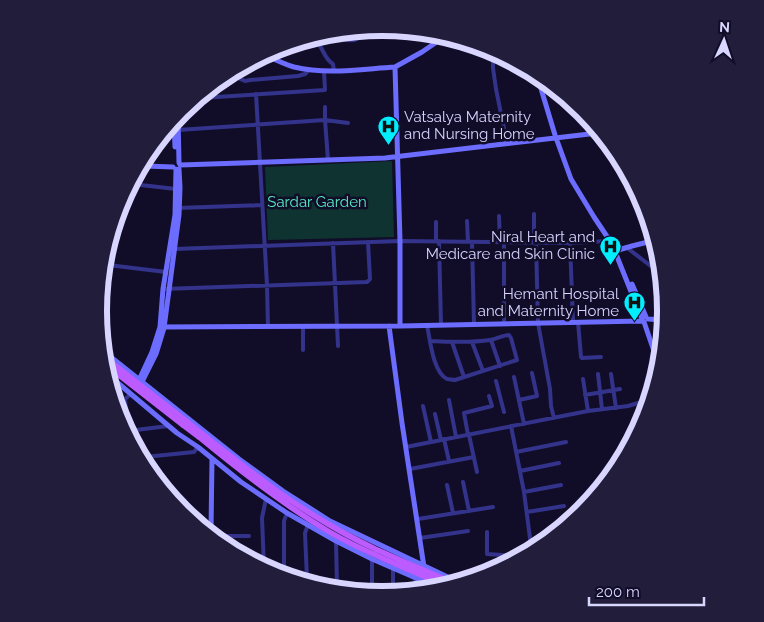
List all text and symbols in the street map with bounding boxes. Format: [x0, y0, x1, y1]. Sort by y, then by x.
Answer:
north arrow [699, 15, 749, 65]
text: N [719, 19, 730, 35]
place label: Vatsalya Maternity and Nursing Home [404, 108, 535, 143]
hospital icon: Vatsalya Maternity and Nursing Home [376, 114, 400, 145]
park label: Sardar Garden [267, 193, 367, 211]
place label: Niral Heart and Medicare and Skin Clinic [426, 228, 595, 263]
hospital icon: Niral Heart and Medicare and Skin Clinic [599, 234, 623, 265]
place label: Hemant Hospital and Maternity Home [478, 285, 620, 320]
hospital icon: Hemant Hospital and Maternity Home [623, 291, 647, 322]
scale bar [589, 574, 704, 606]
text: 200 m [596, 583, 640, 601]

